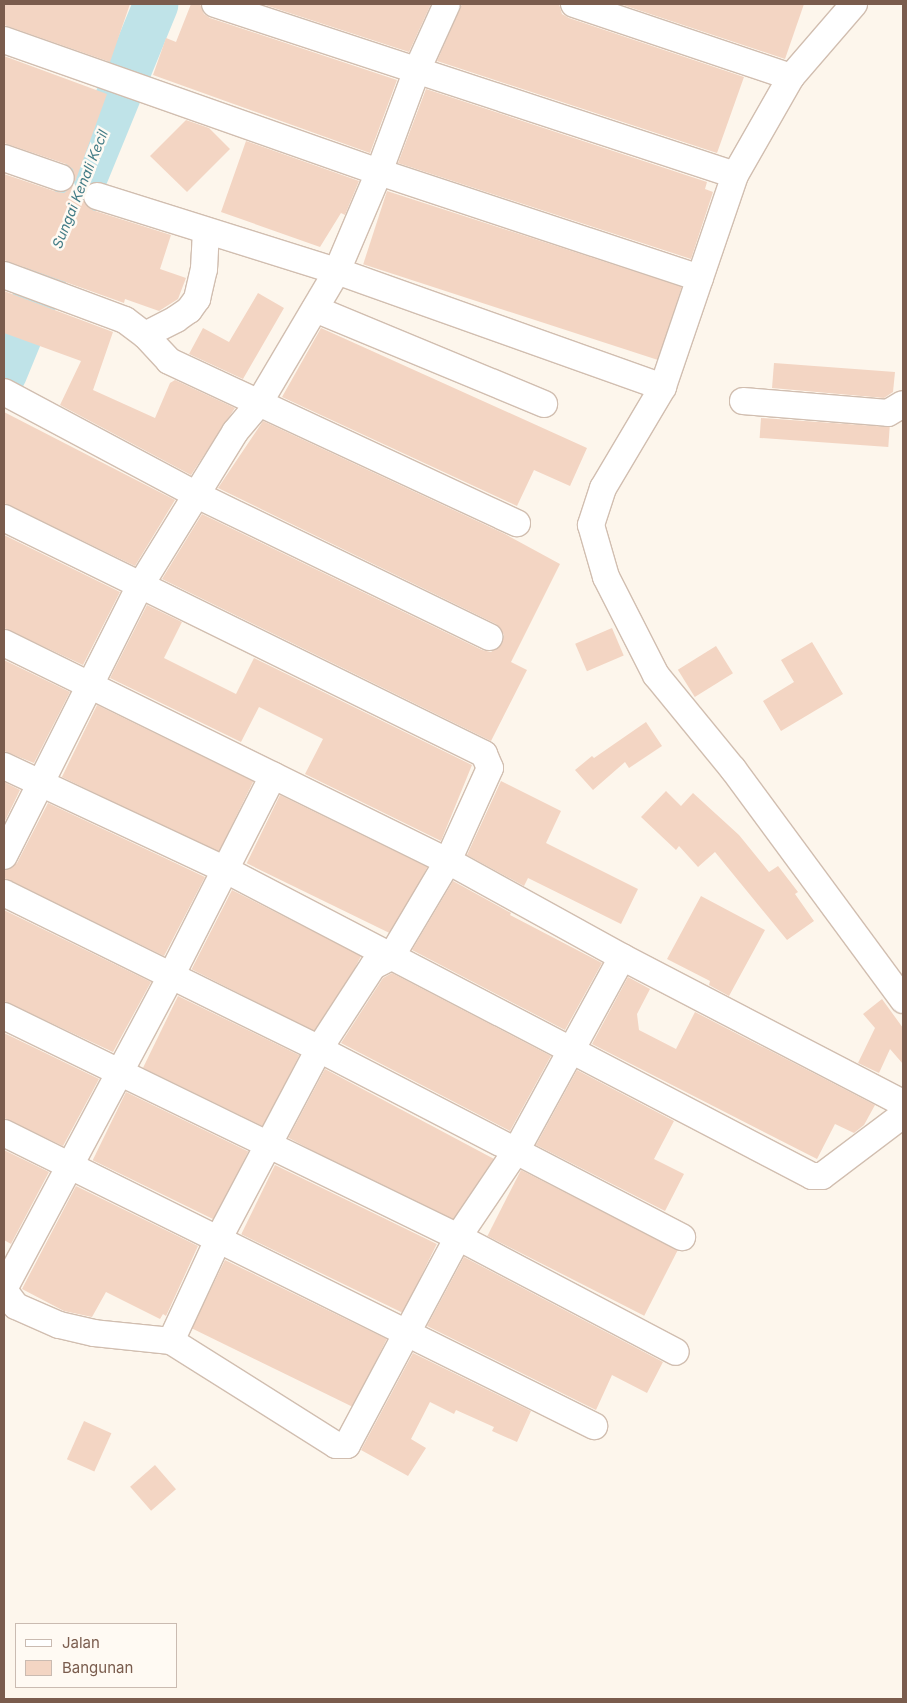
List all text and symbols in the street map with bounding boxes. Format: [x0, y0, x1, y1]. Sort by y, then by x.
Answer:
water label: Sungai Kenali Kecil [49, 127, 111, 251]
legend [15, 1623, 178, 1688]
text: Jalan [62, 1633, 100, 1652]
text: Bangunan [62, 1658, 133, 1677]

